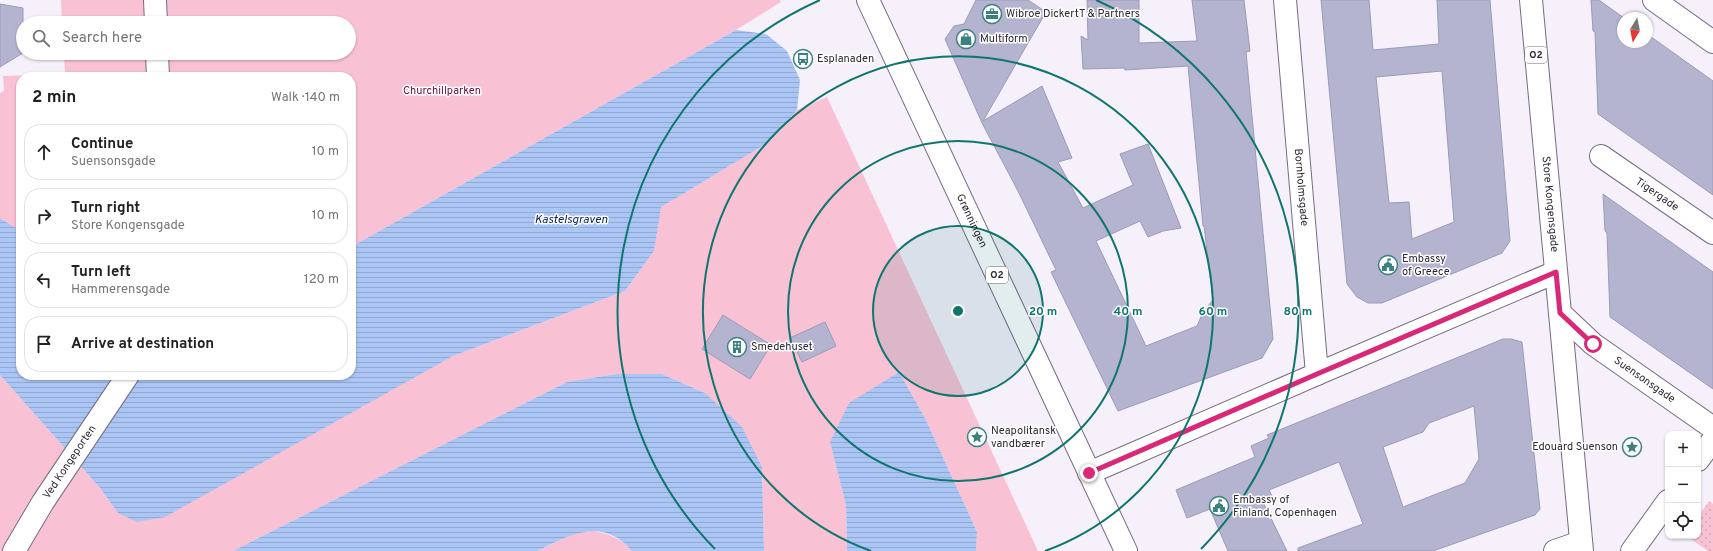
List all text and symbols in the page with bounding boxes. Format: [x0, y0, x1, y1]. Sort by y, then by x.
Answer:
office icon: Wibroe DickertT & Partners [981, 3, 1003, 25]
place label: Wibroe DickertT & Partners [1006, 7, 1140, 21]
north arrow [1617, 12, 1653, 48]
search box [16, 16, 356, 60]
icon: search [30, 27, 52, 49]
shop icon: Multiform [955, 28, 977, 50]
text: Search here [62, 29, 142, 48]
place label: Multiform [980, 32, 1028, 46]
road number: O2 [1525, 47, 1547, 63]
bus stop icon: Esplanaden [792, 48, 814, 70]
place label: Esplanaden [817, 52, 874, 66]
park label: Churchillparken [403, 84, 481, 98]
text: 2 min [32, 87, 76, 109]
text: Walk · 140 m [271, 90, 340, 106]
text: Continue [71, 135, 133, 154]
icon: ahead [33, 141, 55, 163]
text: 10 m [312, 144, 339, 160]
street label: Bornholmsgade [1291, 148, 1311, 227]
text: Suensonsgade [71, 154, 156, 170]
street label: Store Kongensgade [1538, 155, 1561, 253]
street label: Tigergade [1633, 175, 1682, 214]
street label: Grønningen [953, 192, 990, 250]
text: Turn right [71, 199, 140, 218]
icon: right [33, 205, 55, 227]
text: 10 m [312, 208, 339, 224]
water label: Kastelsgraven [535, 212, 608, 228]
text: Store Kongensgade [71, 218, 185, 234]
place label: Embassy of Greece [1402, 252, 1450, 279]
public building icon: Embassy of Greece [1377, 254, 1399, 276]
text: Turn left [71, 263, 131, 282]
road number: O2 [986, 267, 1008, 283]
icon: left [33, 269, 55, 291]
text: 120 m [304, 272, 339, 288]
text: Hammerensgade [71, 282, 170, 298]
centre of rings [951, 304, 965, 318]
text: 20 m [1029, 304, 1057, 320]
text: 40 m [1113, 304, 1143, 320]
text: 60 m [1199, 304, 1227, 320]
text: 80 m [1284, 304, 1312, 320]
icon: arrive [33, 333, 55, 355]
text: Arrive at destination [71, 335, 214, 354]
route start [1584, 335, 1602, 353]
building icon: Smedehuset [726, 336, 748, 358]
place label: Smedehuset [751, 340, 813, 354]
street label: Suensonsgade [1611, 354, 1678, 406]
street label: Ved Kongeporten [40, 422, 99, 502]
place label: Neapolitansk vandbærer [991, 424, 1056, 451]
place icon: Neapolitansk vandbærer [966, 426, 988, 448]
map controls [1665, 431, 1701, 539]
button: + [1665, 431, 1701, 467]
place icon: Edouard Suenson [1621, 436, 1643, 458]
place label: Edouard Suenson [1532, 440, 1618, 454]
route end [1080, 464, 1098, 482]
button: − [1665, 467, 1701, 503]
place label: Embassy of Finland, Copenhagen [1233, 493, 1337, 520]
public building icon: Embassy of Finland, Copenhagen [1208, 495, 1230, 517]
button: locate [1665, 503, 1701, 539]

